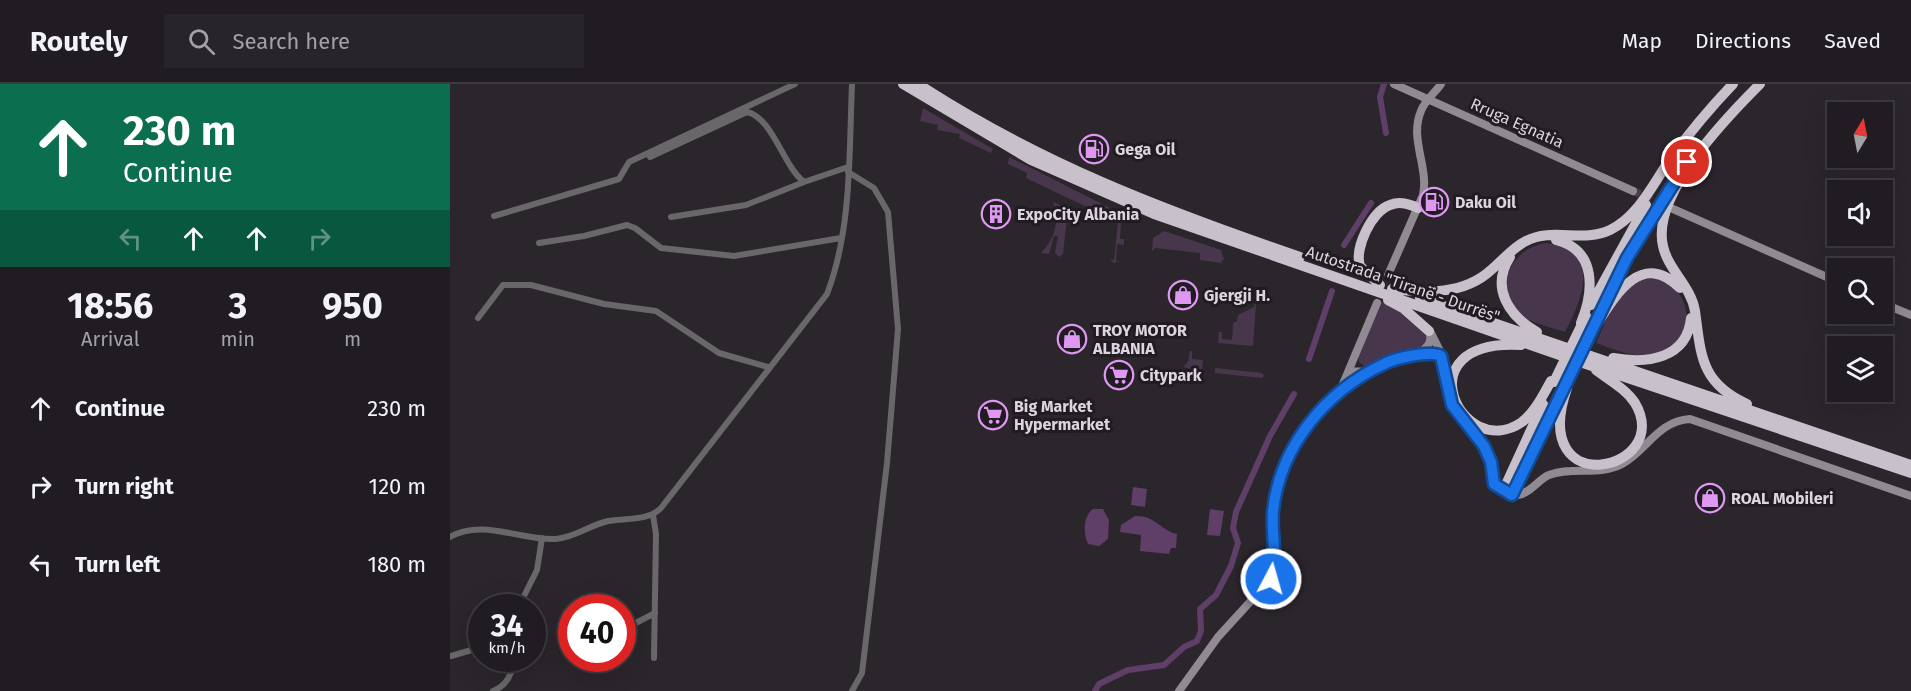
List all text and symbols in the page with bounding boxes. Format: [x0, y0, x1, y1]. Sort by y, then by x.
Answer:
search box [164, 14, 584, 68]
text: Routely [30, 25, 128, 58]
icon: search [185, 25, 218, 58]
text: Search here [233, 28, 350, 55]
text: Map [1622, 28, 1662, 54]
text: Directions [1695, 28, 1791, 54]
text: Saved [1824, 28, 1881, 54]
street label: Rruga Egnatia [1468, 94, 1566, 152]
north arrow [1827, 102, 1893, 168]
map controls [1827, 102, 1893, 402]
text: 230 m [123, 106, 236, 156]
icon: ahead [24, 108, 102, 186]
fuel station icon: Gega Oil [1078, 133, 1110, 165]
pin [1661, 136, 1712, 187]
place label: Gega Oil [1115, 140, 1176, 159]
icon: arrive [1670, 145, 1703, 178]
text: Continue [123, 157, 233, 189]
button: sound [1827, 180, 1893, 246]
fuel station icon: Daku Oil [1418, 186, 1450, 218]
place label: Daku Oil [1455, 193, 1516, 212]
building icon: ExpoCity Albania [980, 198, 1012, 230]
place label: ExpoCity Albania [1017, 205, 1139, 224]
icon: left [114, 222, 147, 255]
icon: ahead [177, 222, 210, 255]
icon: ahead [240, 222, 273, 255]
icon: right [303, 222, 336, 255]
street label: Autostrada "Tiranë - Durrës" [1303, 242, 1503, 326]
button: search [1827, 258, 1893, 324]
shop icon: Gjergji H. [1167, 279, 1199, 311]
text: 18:56 [67, 284, 153, 328]
text: 3 [228, 284, 247, 328]
text: 950 [322, 284, 383, 328]
place label: Gjergji H. [1204, 286, 1270, 305]
place label: TROY MOTOR ALBANIA [1092, 321, 1187, 358]
shop icon: TROY MOTOR ALBANIA [1056, 323, 1088, 355]
text: Arrival [81, 327, 140, 351]
text: min [221, 327, 255, 351]
text: m [344, 327, 361, 351]
button: layers [1827, 336, 1893, 402]
supermarket icon: Citypark [1103, 359, 1135, 391]
place label: Citypark [1140, 366, 1202, 385]
icon: ahead [24, 392, 57, 425]
text: Continue [75, 395, 165, 422]
text: 230 m [367, 395, 426, 422]
place label: Big Market Hypermarket [1014, 397, 1111, 434]
supermarket icon: Big Market Hypermarket [977, 399, 1009, 431]
icon: right [24, 470, 57, 503]
text: Turn right [75, 473, 174, 500]
text: 120 m [369, 473, 426, 500]
shop icon: ROAL Mobileri [1694, 482, 1726, 514]
place label: ROAL Mobileri [1731, 489, 1833, 508]
position arrow [1239, 547, 1303, 611]
icon: left [24, 548, 57, 581]
text: Turn left [75, 551, 160, 578]
text: 180 m [367, 551, 426, 578]
speed limit sign: 40 [558, 594, 636, 672]
text: 34 [491, 608, 523, 644]
text: km/h [488, 639, 526, 657]

